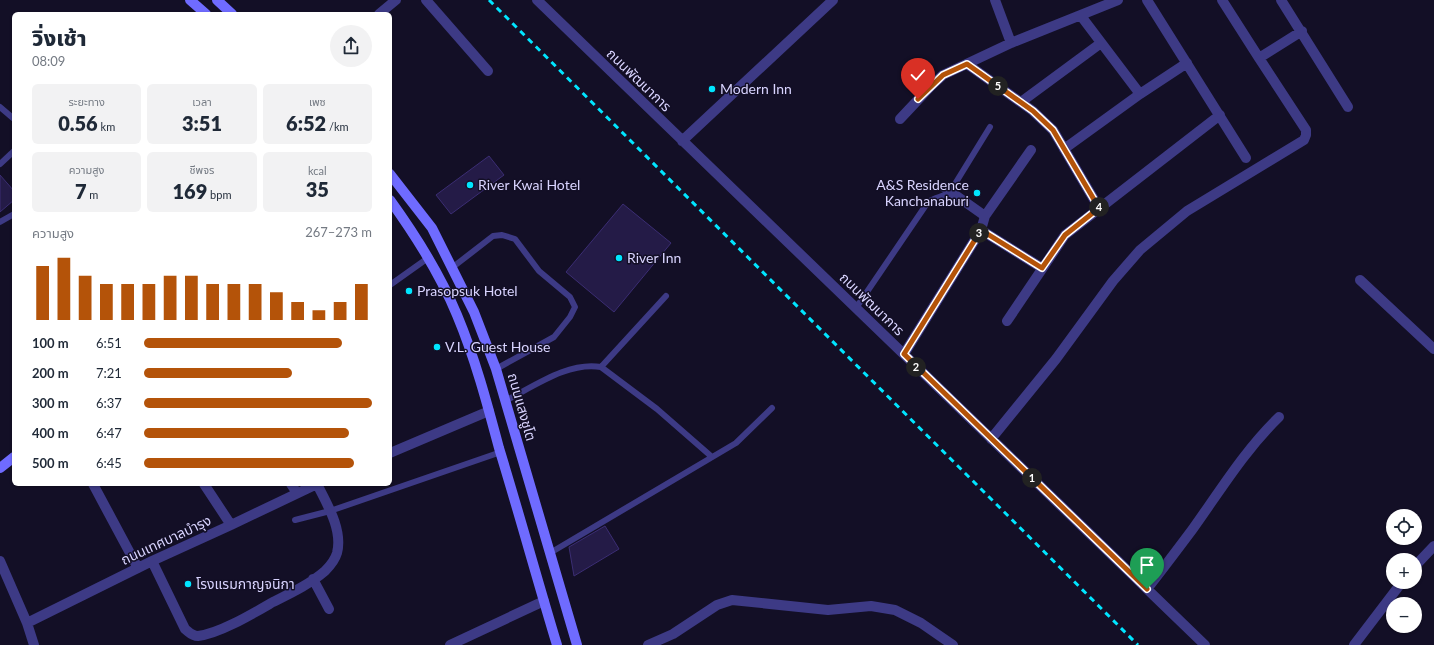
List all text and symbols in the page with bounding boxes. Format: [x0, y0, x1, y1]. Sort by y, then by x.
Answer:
text: วิ่งเช้า [32, 24, 87, 51]
button: share [330, 25, 372, 67]
street label: ถนนพัฒนาการ [604, 45, 675, 115]
text: 08:09 [32, 53, 65, 69]
pin [901, 58, 935, 99]
icon: check [907, 64, 929, 86]
pin: 5 [988, 76, 1008, 96]
text: 5 [995, 79, 1001, 92]
place label: Modern Inn [720, 80, 792, 97]
marker: Modern Inn [707, 84, 717, 94]
text: ระยะทาง [68, 95, 105, 108]
text: เวลา [192, 95, 212, 108]
text: เพซ [309, 95, 326, 108]
text: 0.56 [58, 111, 98, 135]
text: 3:51 [182, 111, 222, 135]
text: 6:52 [286, 111, 326, 135]
text: km [98, 120, 115, 133]
text: /km [326, 120, 349, 133]
text: ความสูง [69, 163, 104, 176]
text: ชีพจร [190, 163, 214, 176]
text: kcal [308, 164, 327, 177]
place label: River Kwai Hotel [478, 176, 580, 193]
place label: A&S Residence Kanchanaburi [876, 176, 969, 209]
text: 35 [306, 177, 329, 201]
text: 7 [75, 179, 87, 203]
text: 169 [172, 179, 207, 203]
marker: River Kwai Hotel [465, 180, 475, 190]
text: m [87, 188, 98, 201]
text: bpm [207, 188, 232, 201]
marker: A&S Residence Kanchanaburi [972, 188, 982, 198]
pin: 4 [1089, 197, 1109, 217]
text: 4 [1096, 200, 1102, 213]
pin: 3 [969, 223, 989, 243]
text: 267–273 m [305, 224, 372, 240]
text: ความสูง [32, 225, 74, 241]
text: 3 [976, 226, 982, 239]
place label: River Inn [627, 249, 681, 266]
marker: River Inn [614, 253, 624, 263]
street label: ถนนพัฒนาการ [837, 269, 908, 339]
place label: Prasopsuk Hotel [417, 282, 518, 299]
marker: Prasopsuk Hotel [404, 286, 414, 296]
text: 100 m [32, 335, 69, 351]
text: 6:51 [96, 335, 122, 351]
place label: V.L. Guest House [445, 338, 550, 355]
marker: V.L. Guest House [432, 342, 442, 352]
pin: 2 [906, 357, 926, 377]
text: 2 [913, 360, 919, 373]
text: 200 m [32, 365, 69, 381]
text: 7:21 [96, 365, 122, 381]
street label: ถนนแสงชูโต [504, 371, 540, 443]
text: 300 m [32, 395, 69, 411]
text: 6:37 [96, 395, 122, 411]
text: 400 m [32, 425, 69, 441]
text: 6:47 [96, 425, 122, 441]
text: 500 m [32, 455, 69, 471]
text: 6:45 [96, 455, 122, 471]
pin: 1 [1022, 468, 1042, 488]
text: 1 [1029, 471, 1035, 484]
map controls [1386, 509, 1422, 633]
button: locate [1386, 509, 1422, 545]
street label: ถนนเทศบาลบำรุง [118, 511, 214, 569]
pin [1130, 548, 1164, 589]
button: + [1386, 553, 1422, 589]
icon: arrive [1136, 554, 1158, 576]
place label: โรงแรมกาญจนิกา [196, 575, 295, 592]
marker: โรงแรมกาญจนิกา [183, 579, 193, 589]
button: − [1386, 597, 1422, 633]

